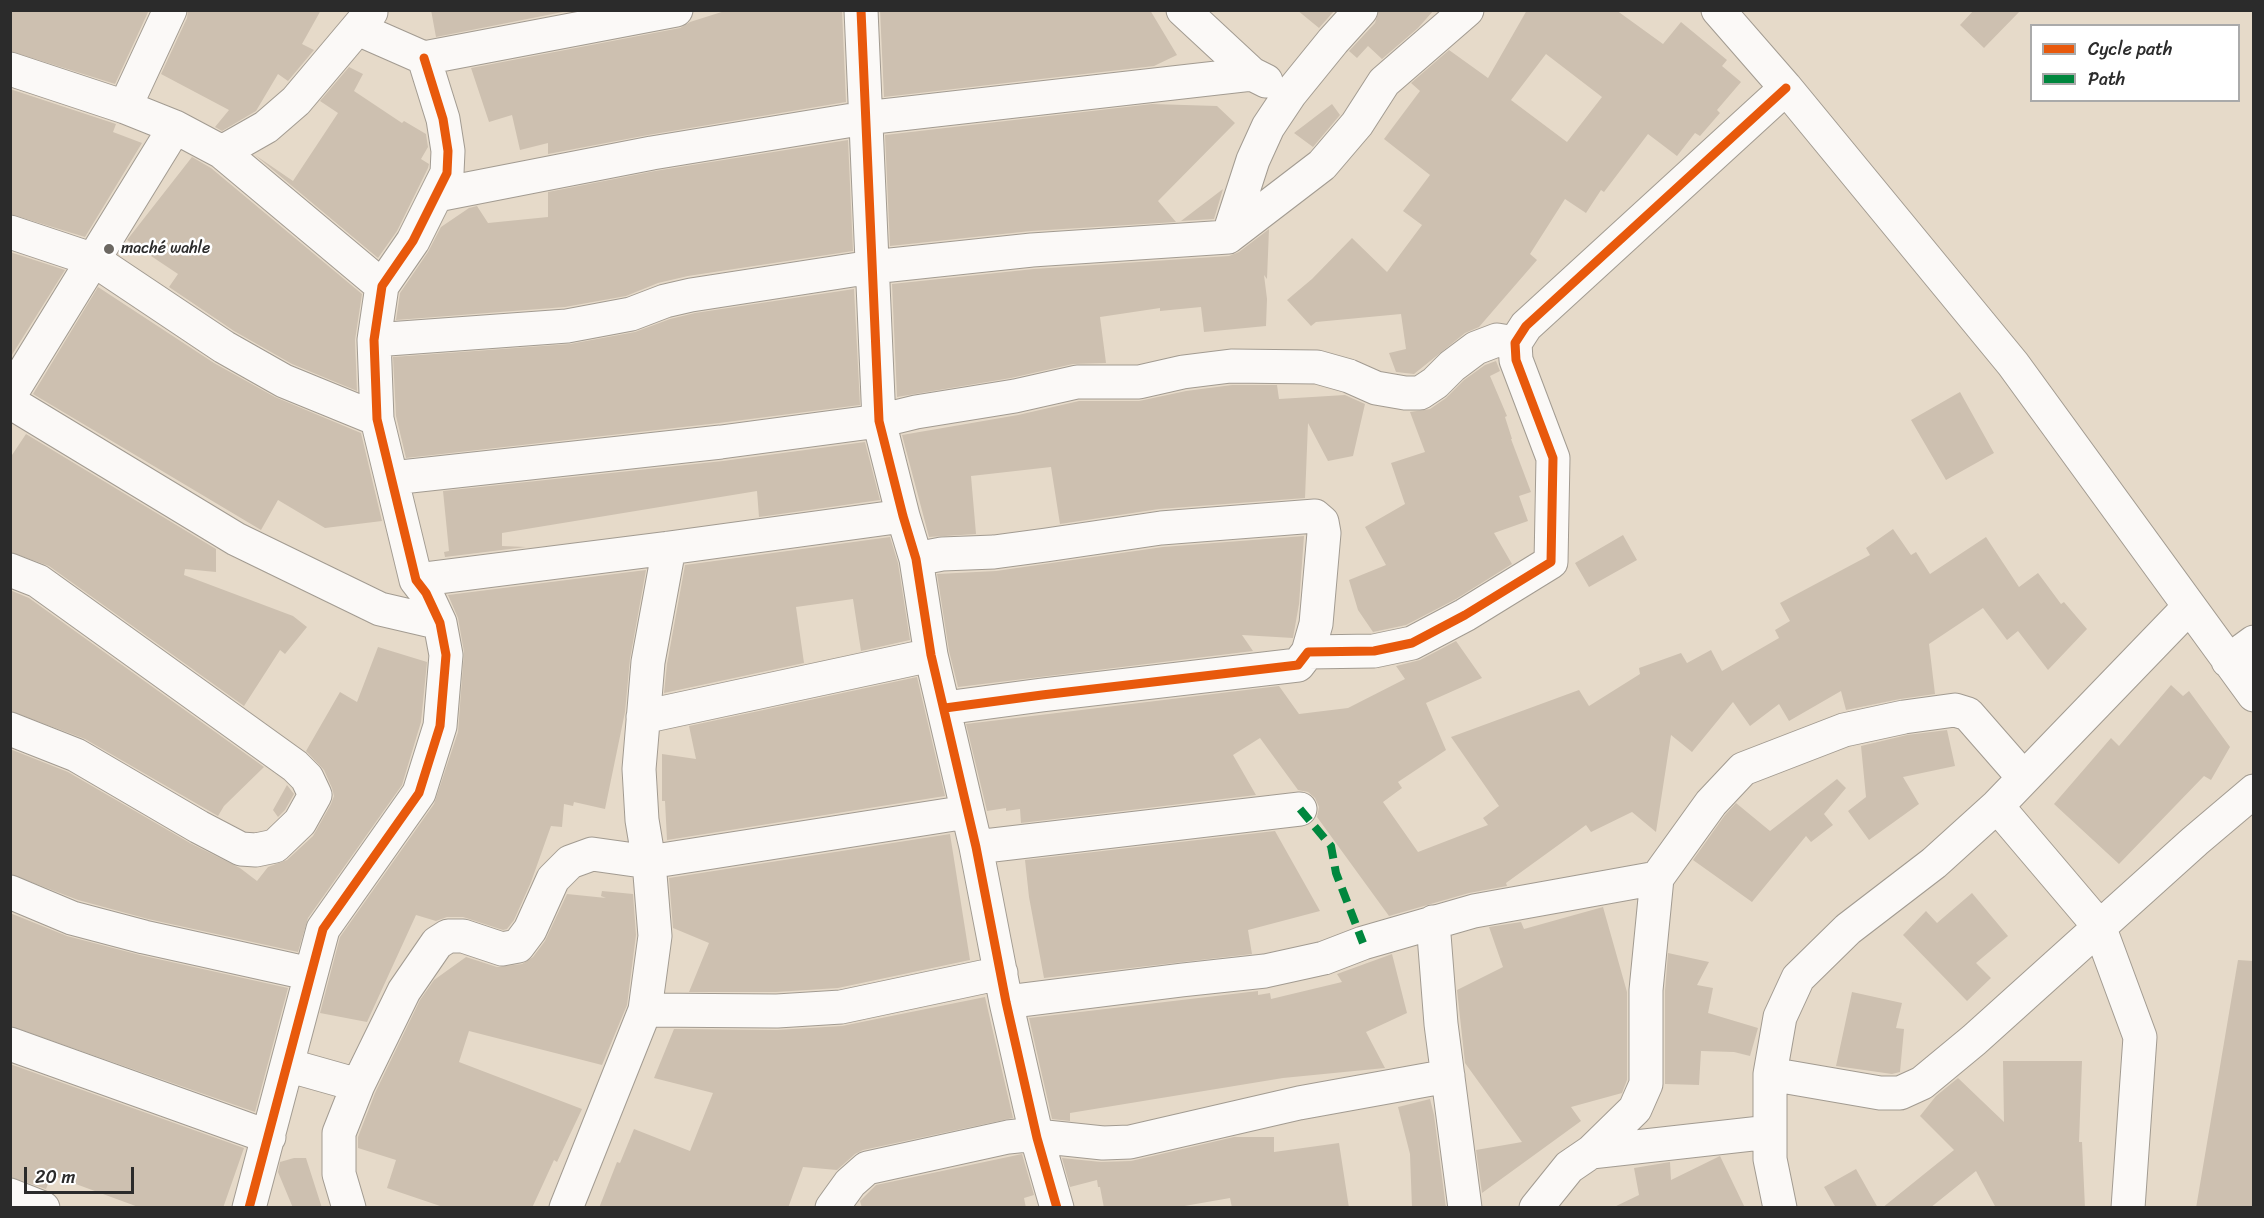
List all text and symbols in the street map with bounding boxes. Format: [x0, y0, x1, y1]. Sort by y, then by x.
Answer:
legend [2030, 24, 2240, 102]
text: Cycle path [2088, 33, 2172, 65]
text: Path [2088, 63, 2125, 95]
place label: maché wahle [121, 239, 210, 259]
marker: maché wahle [102, 242, 116, 256]
scale bar [27, 1155, 136, 1193]
text: 20 m [35, 1161, 75, 1193]

